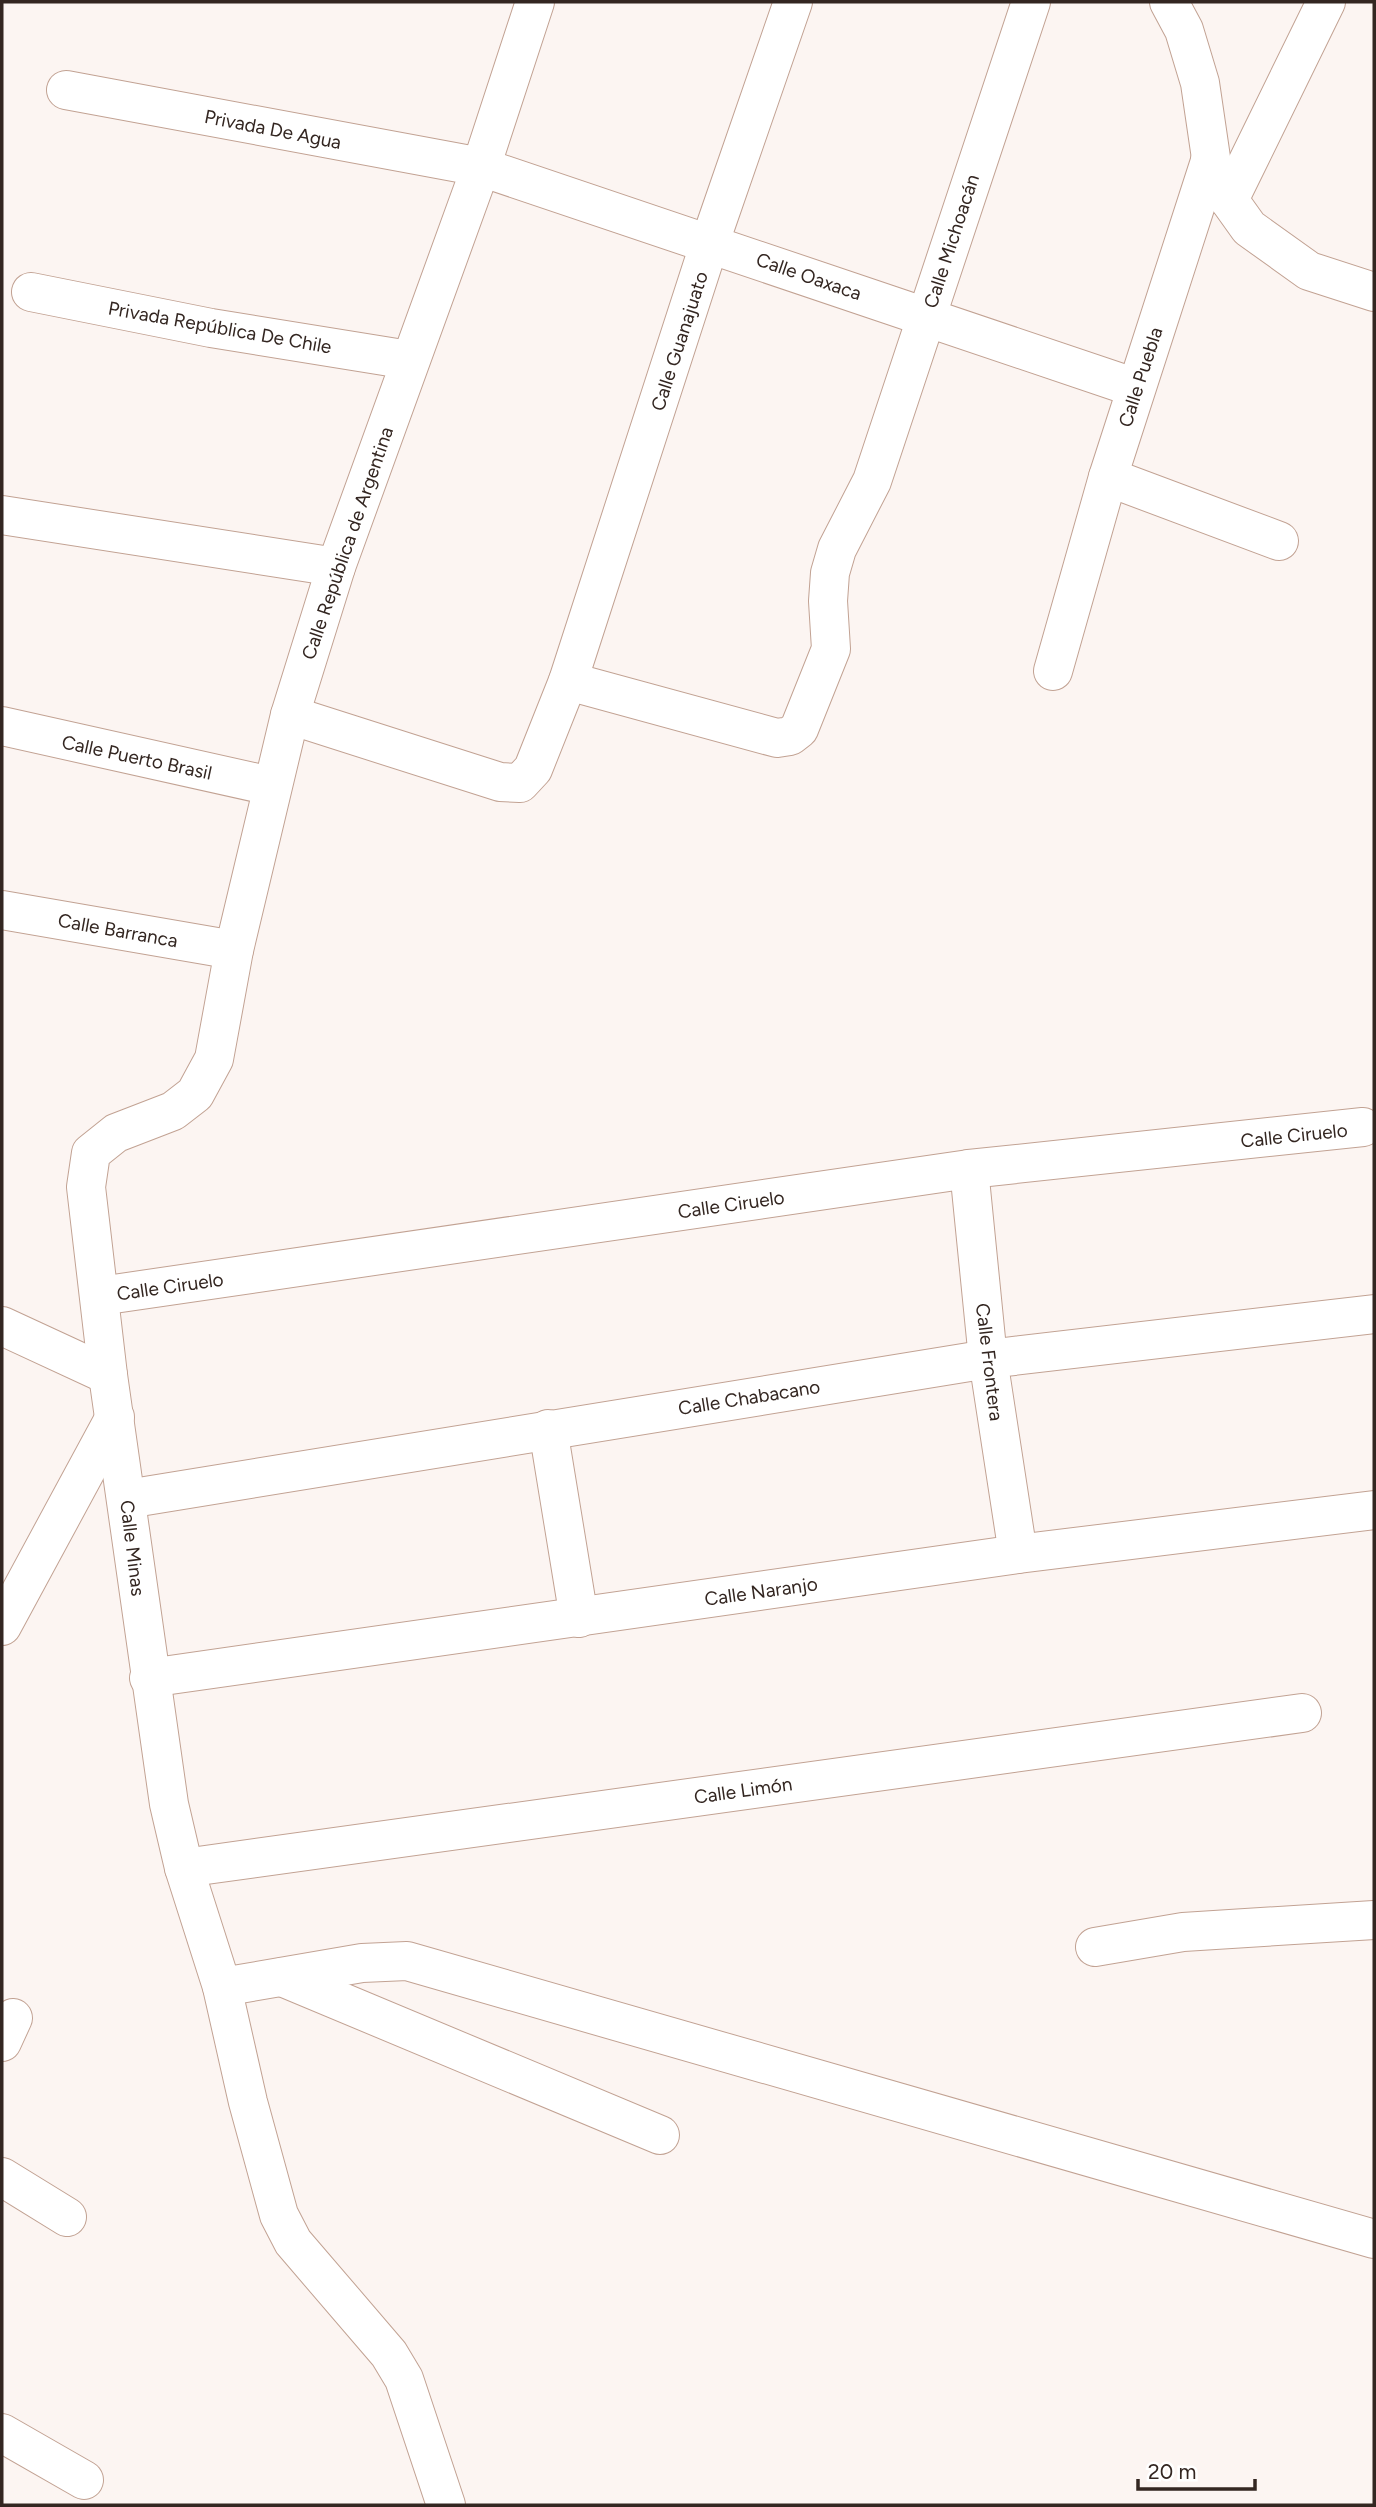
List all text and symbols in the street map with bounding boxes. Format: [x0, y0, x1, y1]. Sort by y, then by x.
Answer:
street label: Privada De Agua [203, 105, 343, 154]
street label: Calle Michoacán [919, 171, 984, 311]
street label: Calle Oaxaca [753, 248, 865, 305]
street label: Calle Guanajuato [646, 268, 713, 414]
street label: Privada República De Chile [106, 297, 333, 358]
street label: Calle Puebla [1114, 324, 1167, 430]
street label: Calle República de Argentina [297, 424, 398, 663]
street label: Calle Puerto Brasil [60, 730, 214, 785]
street label: Calle Barranca [56, 909, 180, 952]
street label: Calle Ciruelo [1239, 1118, 1349, 1153]
street label: Calle Ciruelo [676, 1186, 786, 1223]
street label: Calle Ciruelo [115, 1268, 225, 1305]
street label: Calle Frontera [971, 1302, 1008, 1422]
street label: Calle Chabacano [677, 1375, 822, 1420]
street label: Calle Minas [115, 1499, 150, 1597]
street label: Calle Naranjo [703, 1572, 819, 1611]
street label: Calle Limón [692, 1772, 794, 1809]
scale bar [1138, 2448, 1255, 2492]
text: 20 m [1148, 2459, 1196, 2484]

